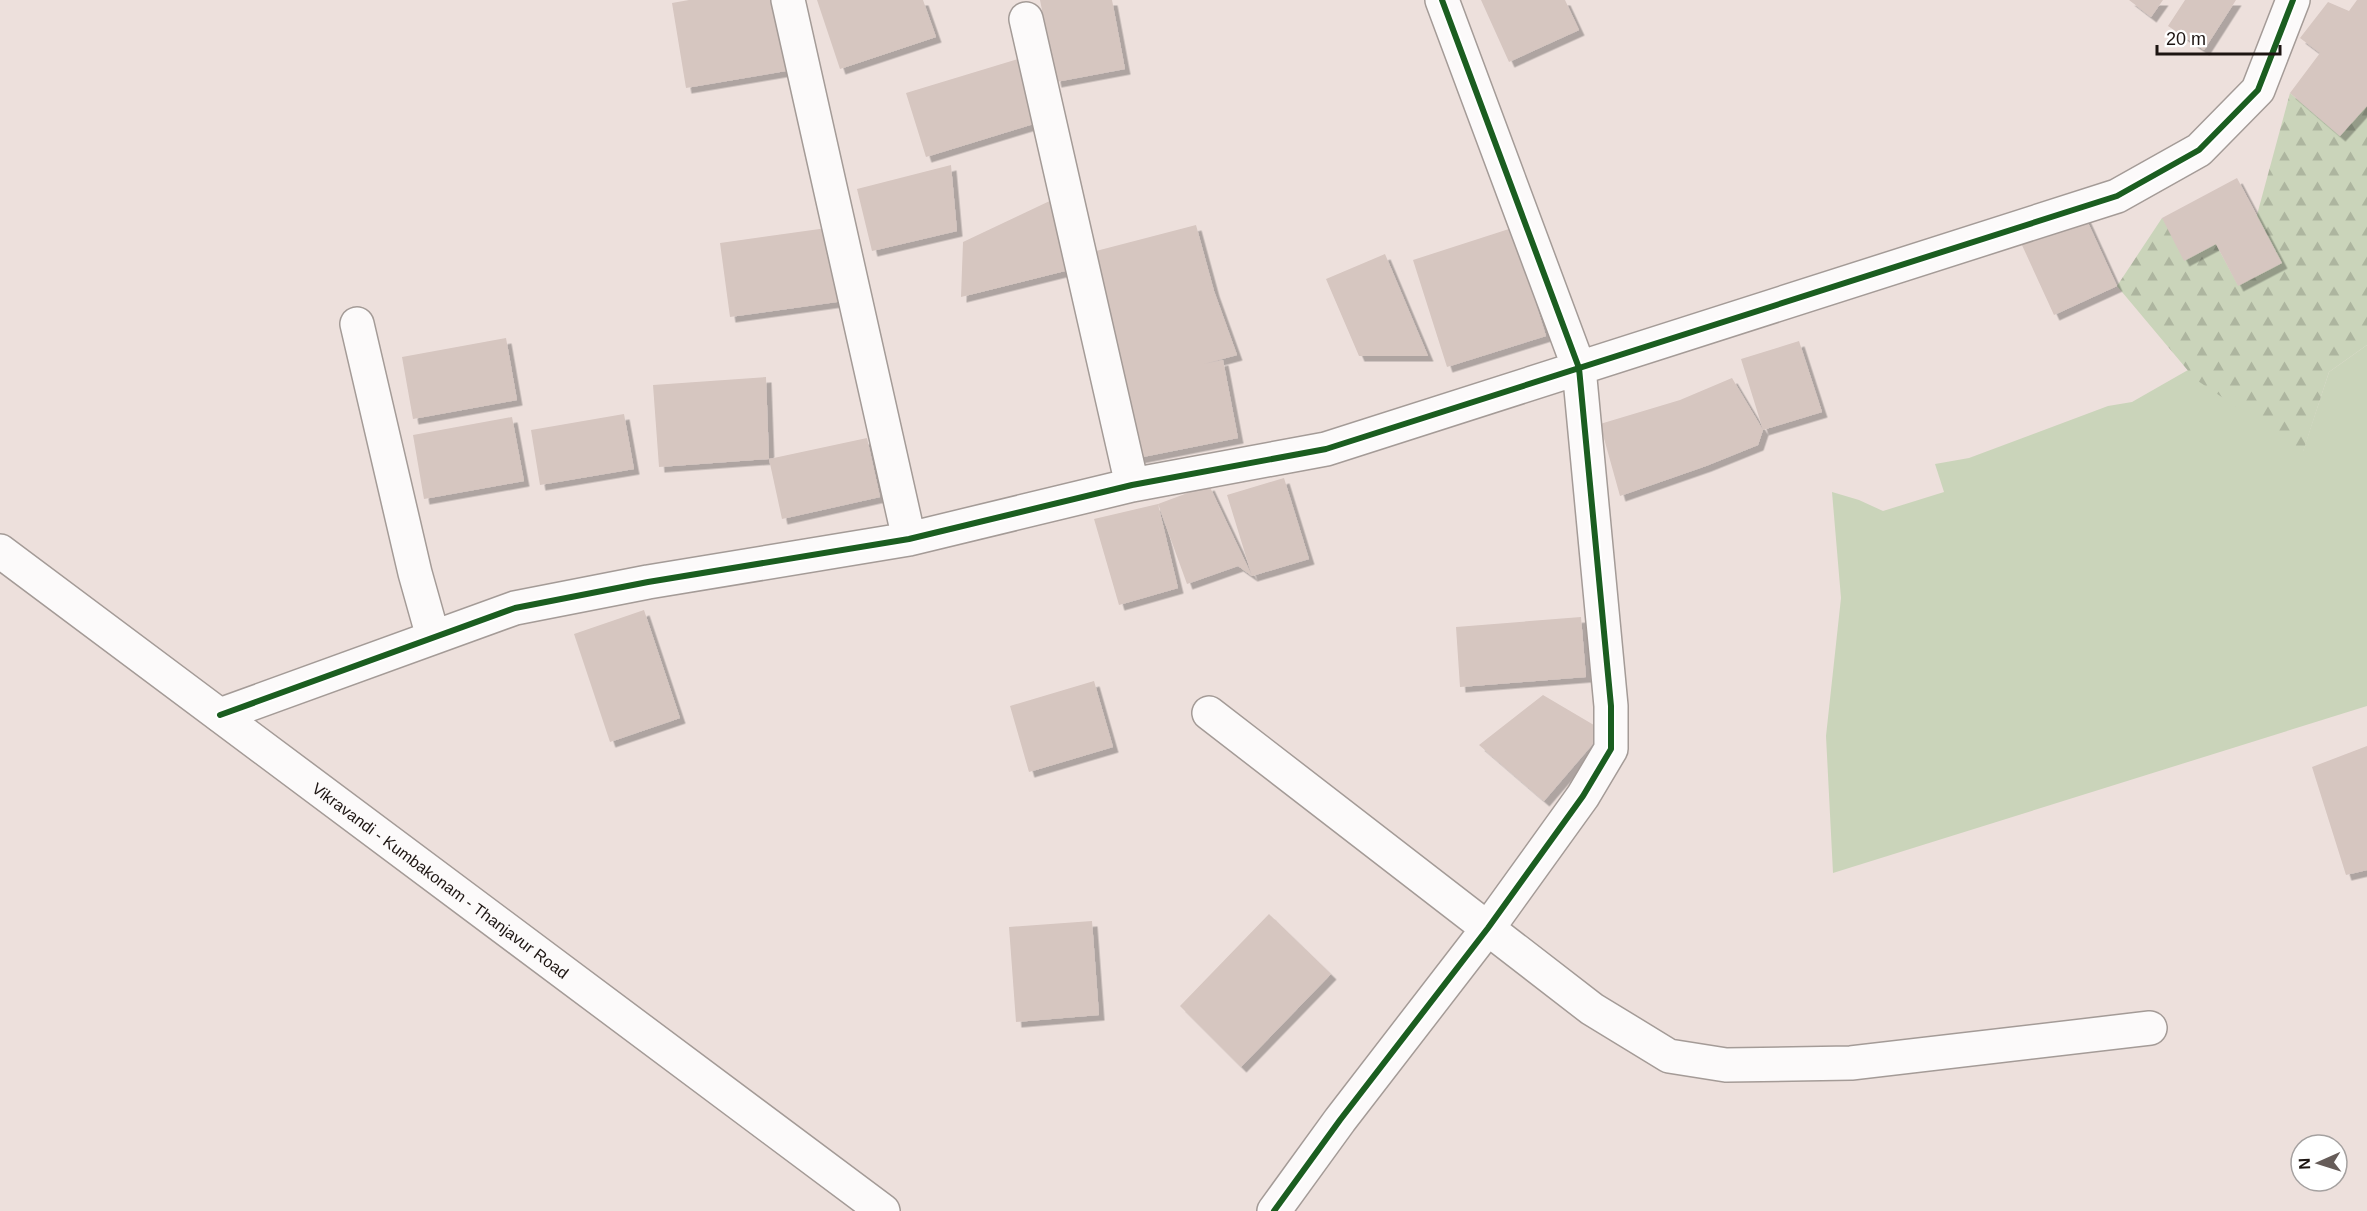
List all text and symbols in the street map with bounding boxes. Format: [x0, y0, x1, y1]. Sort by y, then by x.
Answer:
scale bar [2157, 18, 2280, 56]
text: 20 m [2166, 29, 2206, 49]
street label: Vikravandi - Kumbakonam - Thanjavur Road [309, 779, 572, 982]
north arrow [2289, 1133, 2349, 1193]
text: N [2296, 1158, 2313, 1170]

